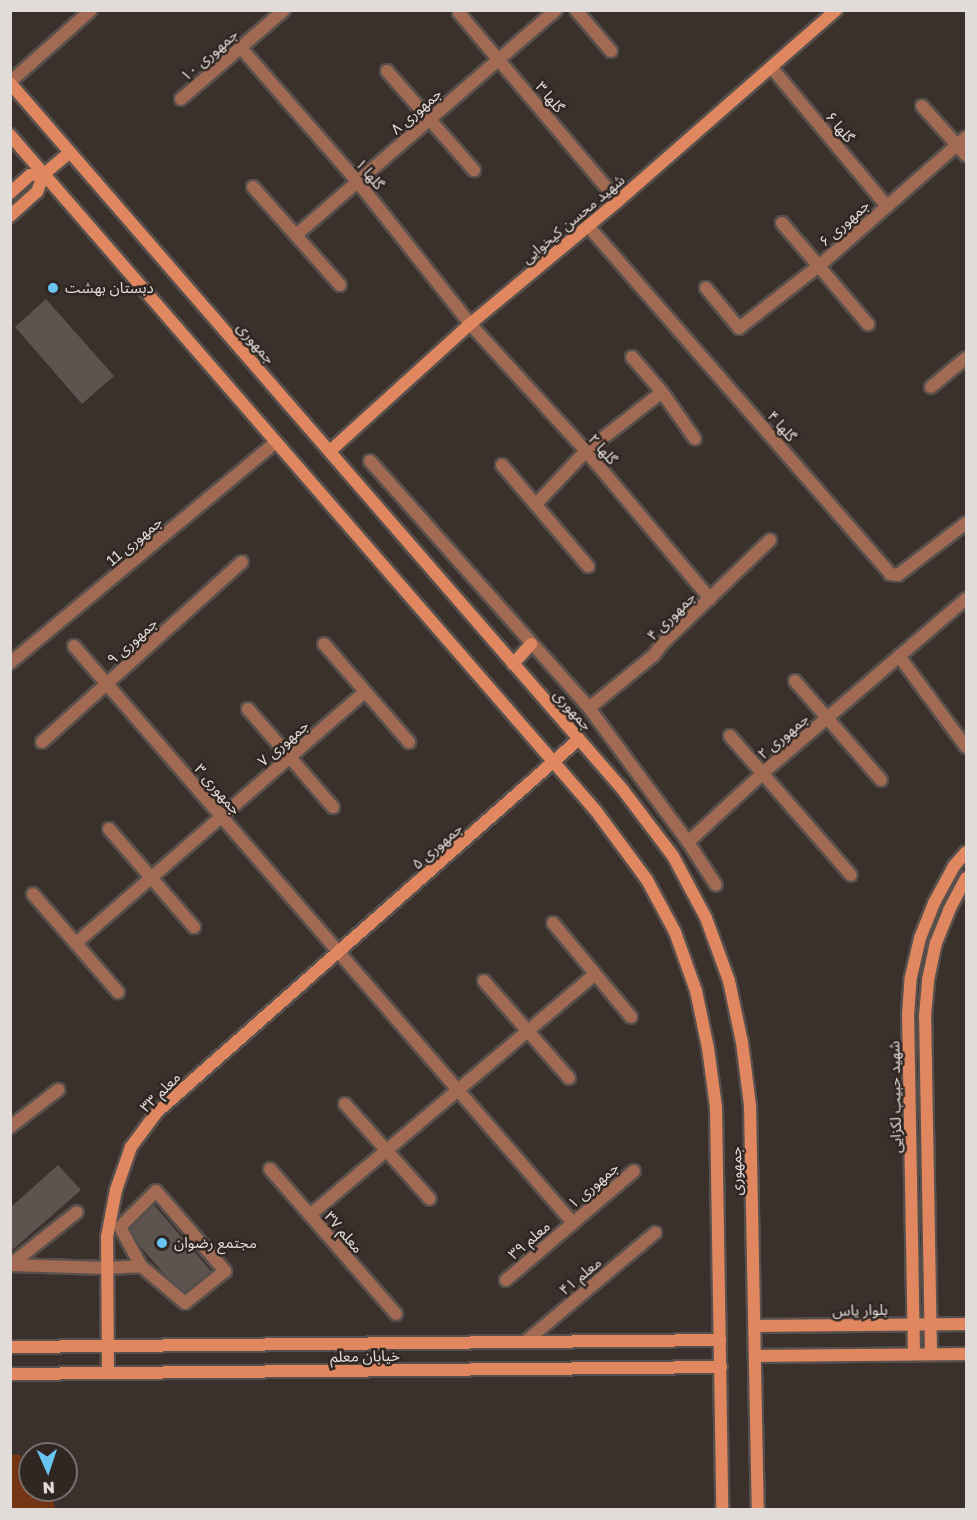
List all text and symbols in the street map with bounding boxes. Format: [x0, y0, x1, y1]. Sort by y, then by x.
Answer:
street label: جمهوری ۱۰ [177, 25, 241, 85]
street label: گلها ۳ [532, 78, 568, 116]
street label: جمهوری ۸ [387, 84, 445, 138]
street label: گلها ۶ [822, 108, 858, 146]
street label: گلها ۱ [352, 155, 388, 193]
street label: شهید محسن کیخوایی [518, 171, 628, 267]
street label: جمهوری ۶ [815, 196, 873, 250]
place label: دبستان بهشت [65, 279, 154, 297]
marker: دبستان بهشت [46, 281, 60, 295]
street label: جمهوری [233, 319, 279, 367]
street label: گلها ۴ [764, 407, 800, 445]
street label: گلها ۲ [585, 430, 621, 468]
street label: جمهوری 11 [102, 512, 166, 570]
street label: جمهوری ۴ [643, 588, 699, 644]
street label: جمهوری ۹ [103, 614, 161, 668]
street label: جمهوری [550, 686, 596, 734]
street label: جمهوری ۲ [754, 709, 812, 763]
street label: جمهوری ۷ [254, 716, 312, 770]
street label: جمهوری ۳ [191, 760, 245, 818]
street label: جمهوری ۵ [408, 819, 466, 873]
street label: شهید حبیب لکزایی [885, 1041, 905, 1153]
street label: معلم ۳۳ [136, 1068, 184, 1116]
street label: جمهوری [727, 1146, 745, 1196]
street label: جمهوری ۱ [564, 1158, 622, 1212]
street label: معلم ۳۷ [321, 1207, 367, 1257]
street label: معلم ۳۹ [504, 1217, 554, 1263]
place label: مجتمع رضوان [174, 1234, 257, 1252]
marker: مجتمع رضوان [155, 1236, 169, 1250]
street label: معلم ۴۱ [555, 1253, 605, 1299]
street label: بلوار یاس [832, 1301, 888, 1319]
street label: خیابان معلم [330, 1346, 400, 1366]
north arrow [18, 1442, 78, 1502]
text: N [42, 1478, 55, 1498]

